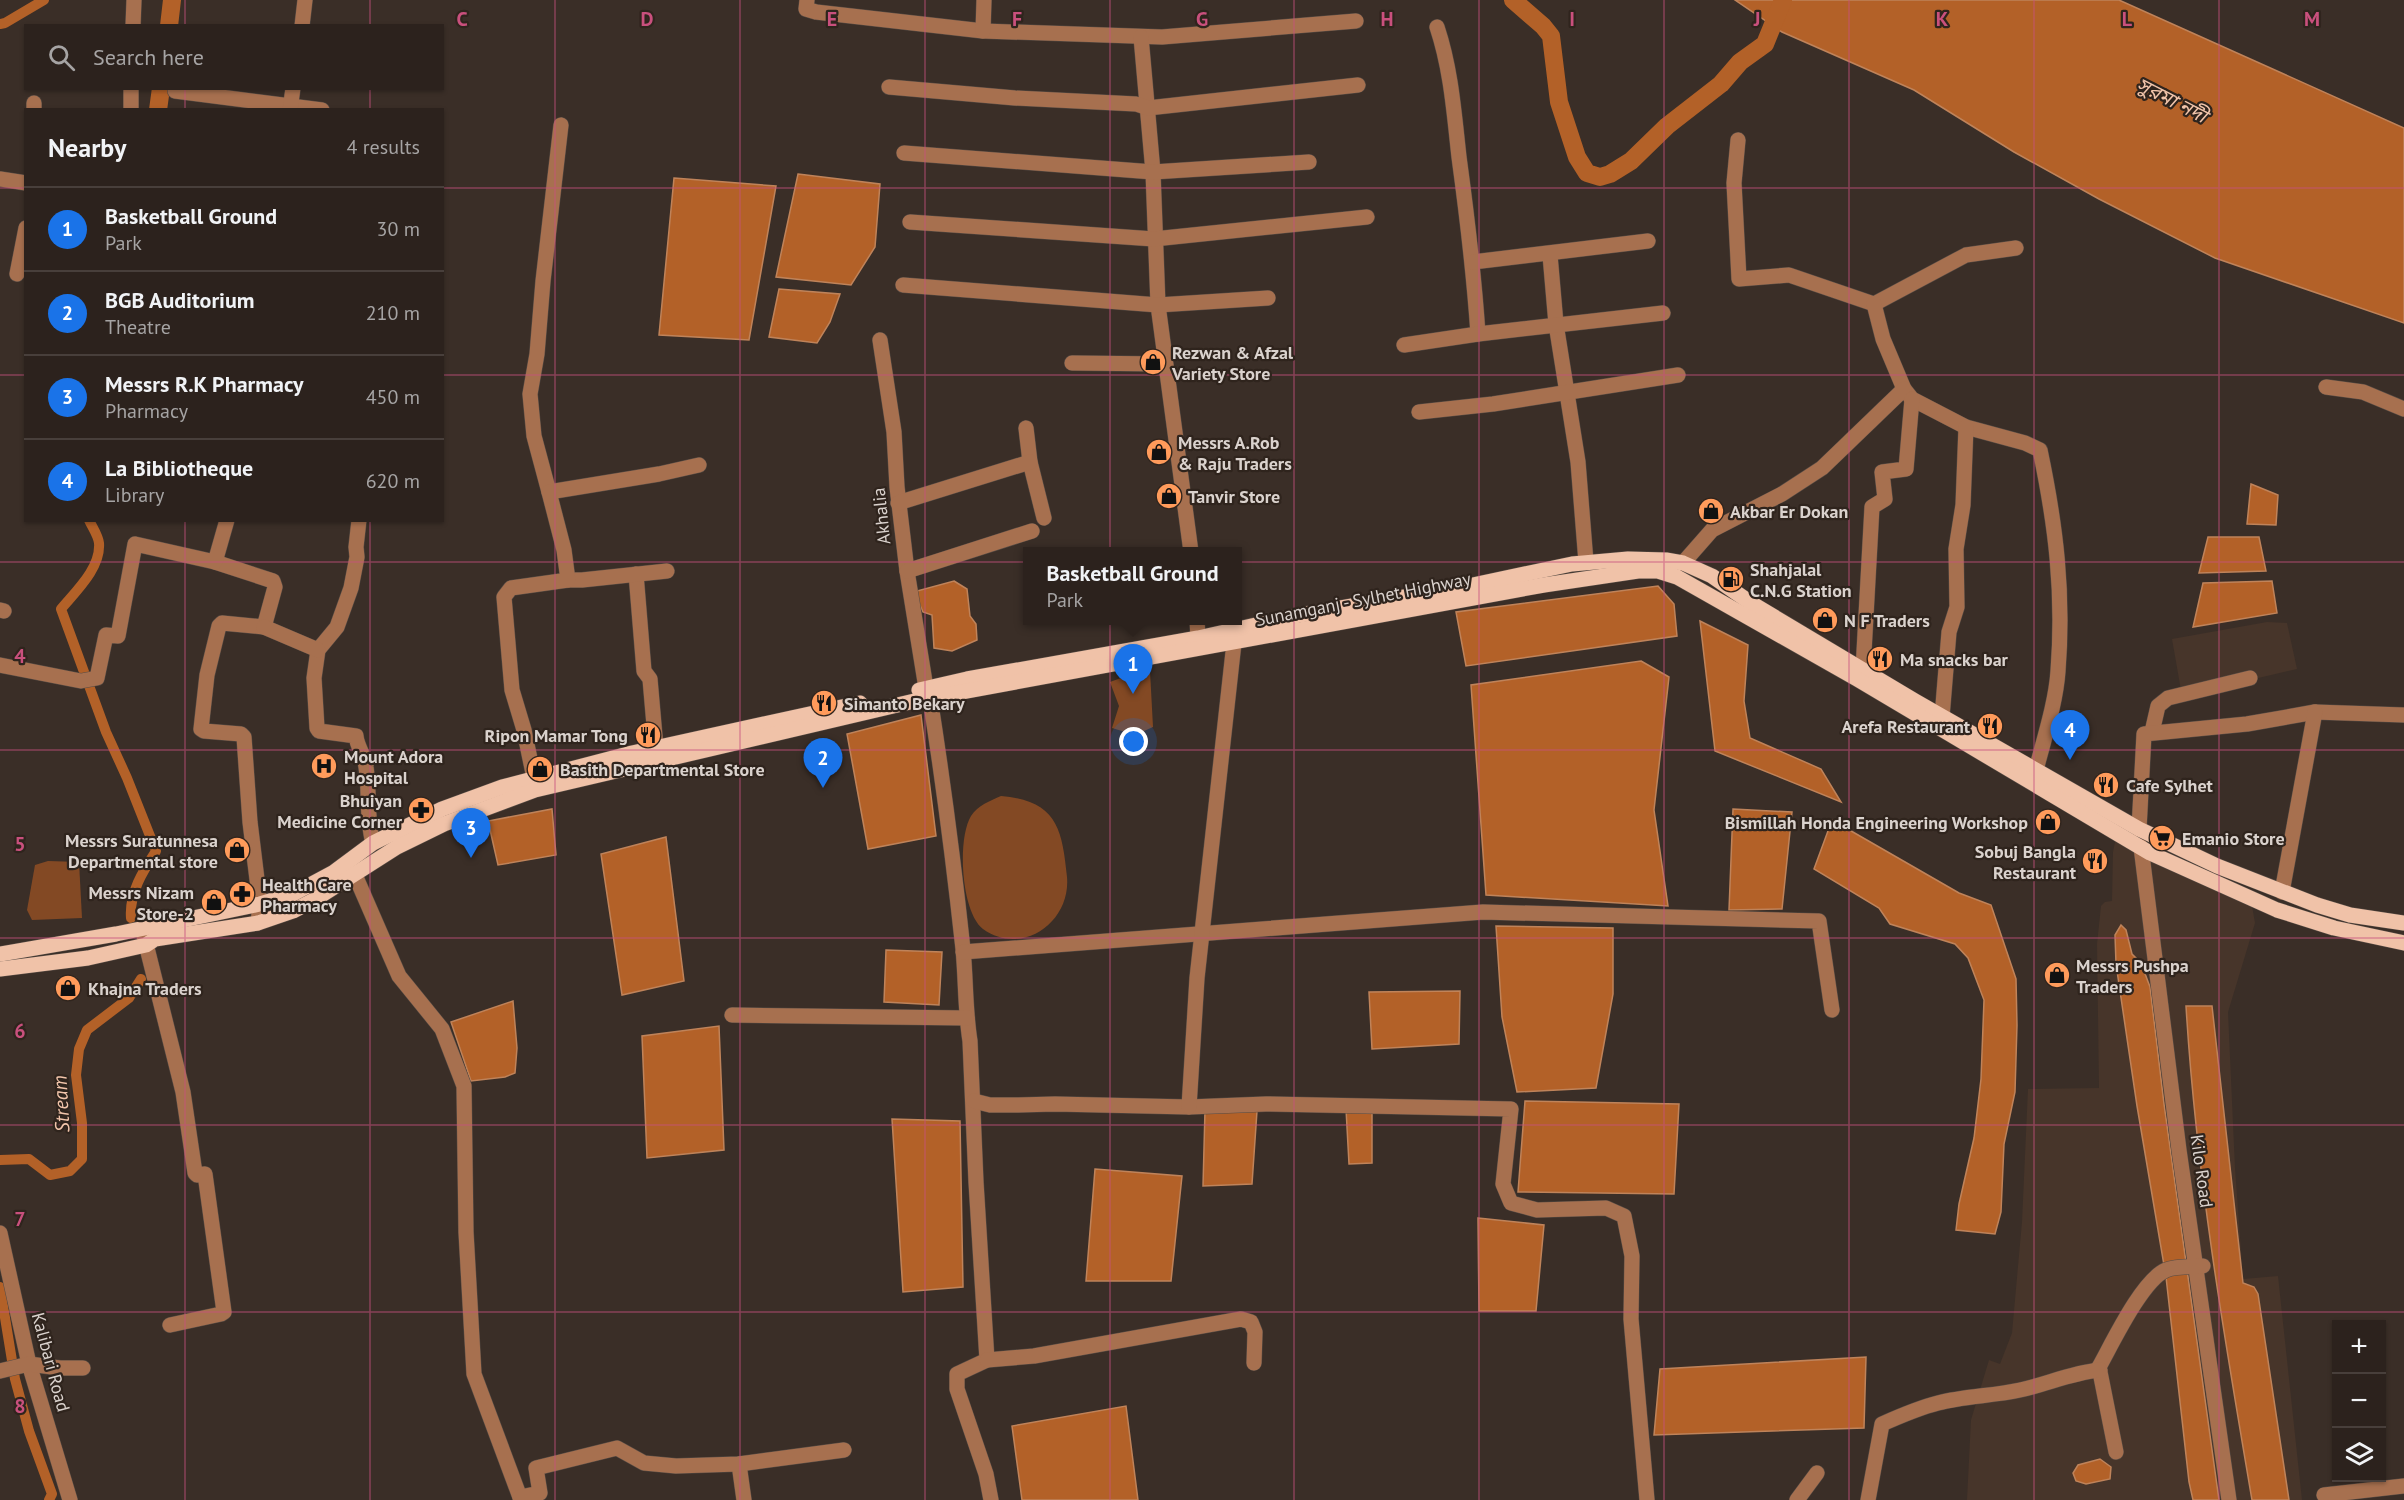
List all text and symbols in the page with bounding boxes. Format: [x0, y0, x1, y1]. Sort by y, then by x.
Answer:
text: C [456, 6, 468, 32]
text: D [641, 6, 654, 32]
text: E [827, 6, 837, 32]
text: F [1012, 6, 1022, 32]
text: G [1196, 6, 1208, 32]
text: H [1380, 6, 1394, 32]
text: I [1569, 6, 1575, 32]
text: J [1753, 6, 1760, 32]
text: K [1936, 6, 1949, 32]
text: L [2122, 6, 2133, 32]
text: M [2304, 6, 2320, 32]
search box [24, 24, 444, 90]
icon: search [45, 41, 78, 74]
text: Search here [93, 43, 204, 71]
water label: সুরমা নদী [2132, 71, 2215, 130]
text: Nearby [48, 131, 126, 164]
text: 4 results [347, 134, 420, 160]
text: Basketball Ground [105, 202, 277, 230]
text: 1 [62, 216, 73, 242]
text: 30 m [377, 216, 420, 242]
text: Park [105, 230, 142, 256]
text: BGB Auditorium [105, 286, 255, 314]
text: 2 [62, 300, 73, 326]
text: 210 m [366, 300, 420, 326]
text: Theatre [105, 314, 171, 340]
place label: Rezwan & Afzal Variety Store [1171, 341, 1294, 385]
shop icon: Rezwan & Afzal Variety Store [1138, 347, 1168, 377]
text: Messrs R.K Pharmacy [105, 370, 304, 398]
text: 3 [62, 384, 73, 410]
text: 450 m [366, 384, 420, 410]
text: Pharmacy [105, 398, 188, 424]
place label: Messrs A.Rob & Raju Traders [1178, 431, 1292, 475]
shop icon: Messrs A.Rob & Raju Traders [1144, 437, 1174, 467]
text: La Bibliotheque [105, 454, 253, 482]
text: 4 [62, 468, 73, 494]
text: 620 m [366, 468, 420, 494]
shop icon: Tanvir Store [1154, 481, 1184, 511]
text: Library [105, 482, 164, 508]
place label: Tanvir Store [1188, 485, 1280, 508]
street label: Akhalia [867, 486, 895, 546]
shop icon: Akbar Er Dokan [1696, 496, 1726, 526]
place label: Akbar Er Dokan [1730, 500, 1848, 523]
popup [1023, 547, 1242, 625]
place label: Shahjalal C.N.G Station [1750, 558, 1852, 602]
text: Basketball Ground [1046, 559, 1219, 587]
fuel station icon: Shahjalal C.N.G Station [1716, 564, 1746, 594]
street label: Sunamganj - Sylhet Highway [1253, 567, 1473, 631]
text: Park [1046, 587, 1083, 613]
shop icon: N F Traders [1810, 605, 1840, 635]
place label: N F Traders [1844, 609, 1930, 632]
text: 4 [14, 643, 26, 669]
pin: 1 [1114, 644, 1152, 694]
restaurant icon: Ma snacks bar [1865, 644, 1895, 674]
place label: Ma snacks bar [1900, 648, 2009, 671]
restaurant icon: Simanto Bekary [809, 688, 839, 718]
place label: Simanto Bekary [844, 692, 965, 715]
pin: 4 [2050, 710, 2090, 760]
restaurant icon: Arefa Restaurant [1975, 711, 2005, 741]
place label: Arefa Restaurant [1841, 715, 1971, 738]
restaurant icon: Ripon Mamar Tong [633, 720, 663, 750]
place label: Ripon Mamar Tong [485, 724, 628, 747]
your location [1119, 727, 1148, 756]
pin: 2 [804, 738, 842, 788]
place label: Mount Adora Hospital [344, 745, 443, 789]
hospital icon: Mount Adora Hospital [309, 751, 339, 781]
shop icon: Basith Departmental Store [525, 754, 555, 784]
place label: Basith Departmental Store [560, 758, 765, 781]
restaurant icon: Cafe Sylhet [2091, 770, 2121, 800]
place label: Cafe Sylhet [2126, 774, 2214, 797]
place label: Bhuiyan Medicine Corner [277, 789, 403, 833]
pharmacy icon: Bhuiyan Medicine Corner [406, 795, 436, 825]
shop icon: Bismillah Honda Engineering Workshop [2033, 807, 2063, 837]
pin: 3 [452, 808, 490, 858]
place label: Bismillah Honda Engineering Workshop [1725, 811, 2028, 834]
supermarket icon: Emanio Store [2147, 823, 2177, 853]
place label: Emanio Store [2182, 827, 2285, 850]
place label: Messrs Suratunnesa Departmental store [65, 829, 218, 873]
text: 5 [14, 831, 26, 857]
shop icon: Messrs Suratunnesa Departmental store [222, 835, 252, 865]
place label: Sobuj Bangla Restaurant [1975, 840, 2077, 884]
restaurant icon: Sobuj Bangla Restaurant [2080, 846, 2110, 876]
place label: Health Care Pharmacy [262, 873, 352, 917]
pharmacy icon: Health Care Pharmacy [227, 879, 257, 909]
place label: Messrs Nizam Store-2 [88, 881, 194, 925]
shop icon: Messrs Nizam Store-2 [199, 887, 229, 917]
place label: Messrs Pushpa Traders [2076, 954, 2189, 998]
shop icon: Messrs Pushpa Traders [2042, 960, 2072, 990]
shop icon: Khajna Traders [53, 973, 83, 1003]
place label: Khajna Traders [88, 977, 202, 1000]
text: 6 [14, 1018, 26, 1044]
water label: Stream [47, 1075, 75, 1133]
street label: Kilo Road [2185, 1133, 2219, 1209]
text: 7 [14, 1206, 26, 1232]
street label: Kalibari Road [27, 1310, 75, 1414]
map controls [2332, 1320, 2386, 1482]
button: + [2332, 1320, 2386, 1374]
button: − [2332, 1374, 2386, 1428]
text: 8 [14, 1393, 26, 1419]
button: layers [2332, 1428, 2386, 1482]

